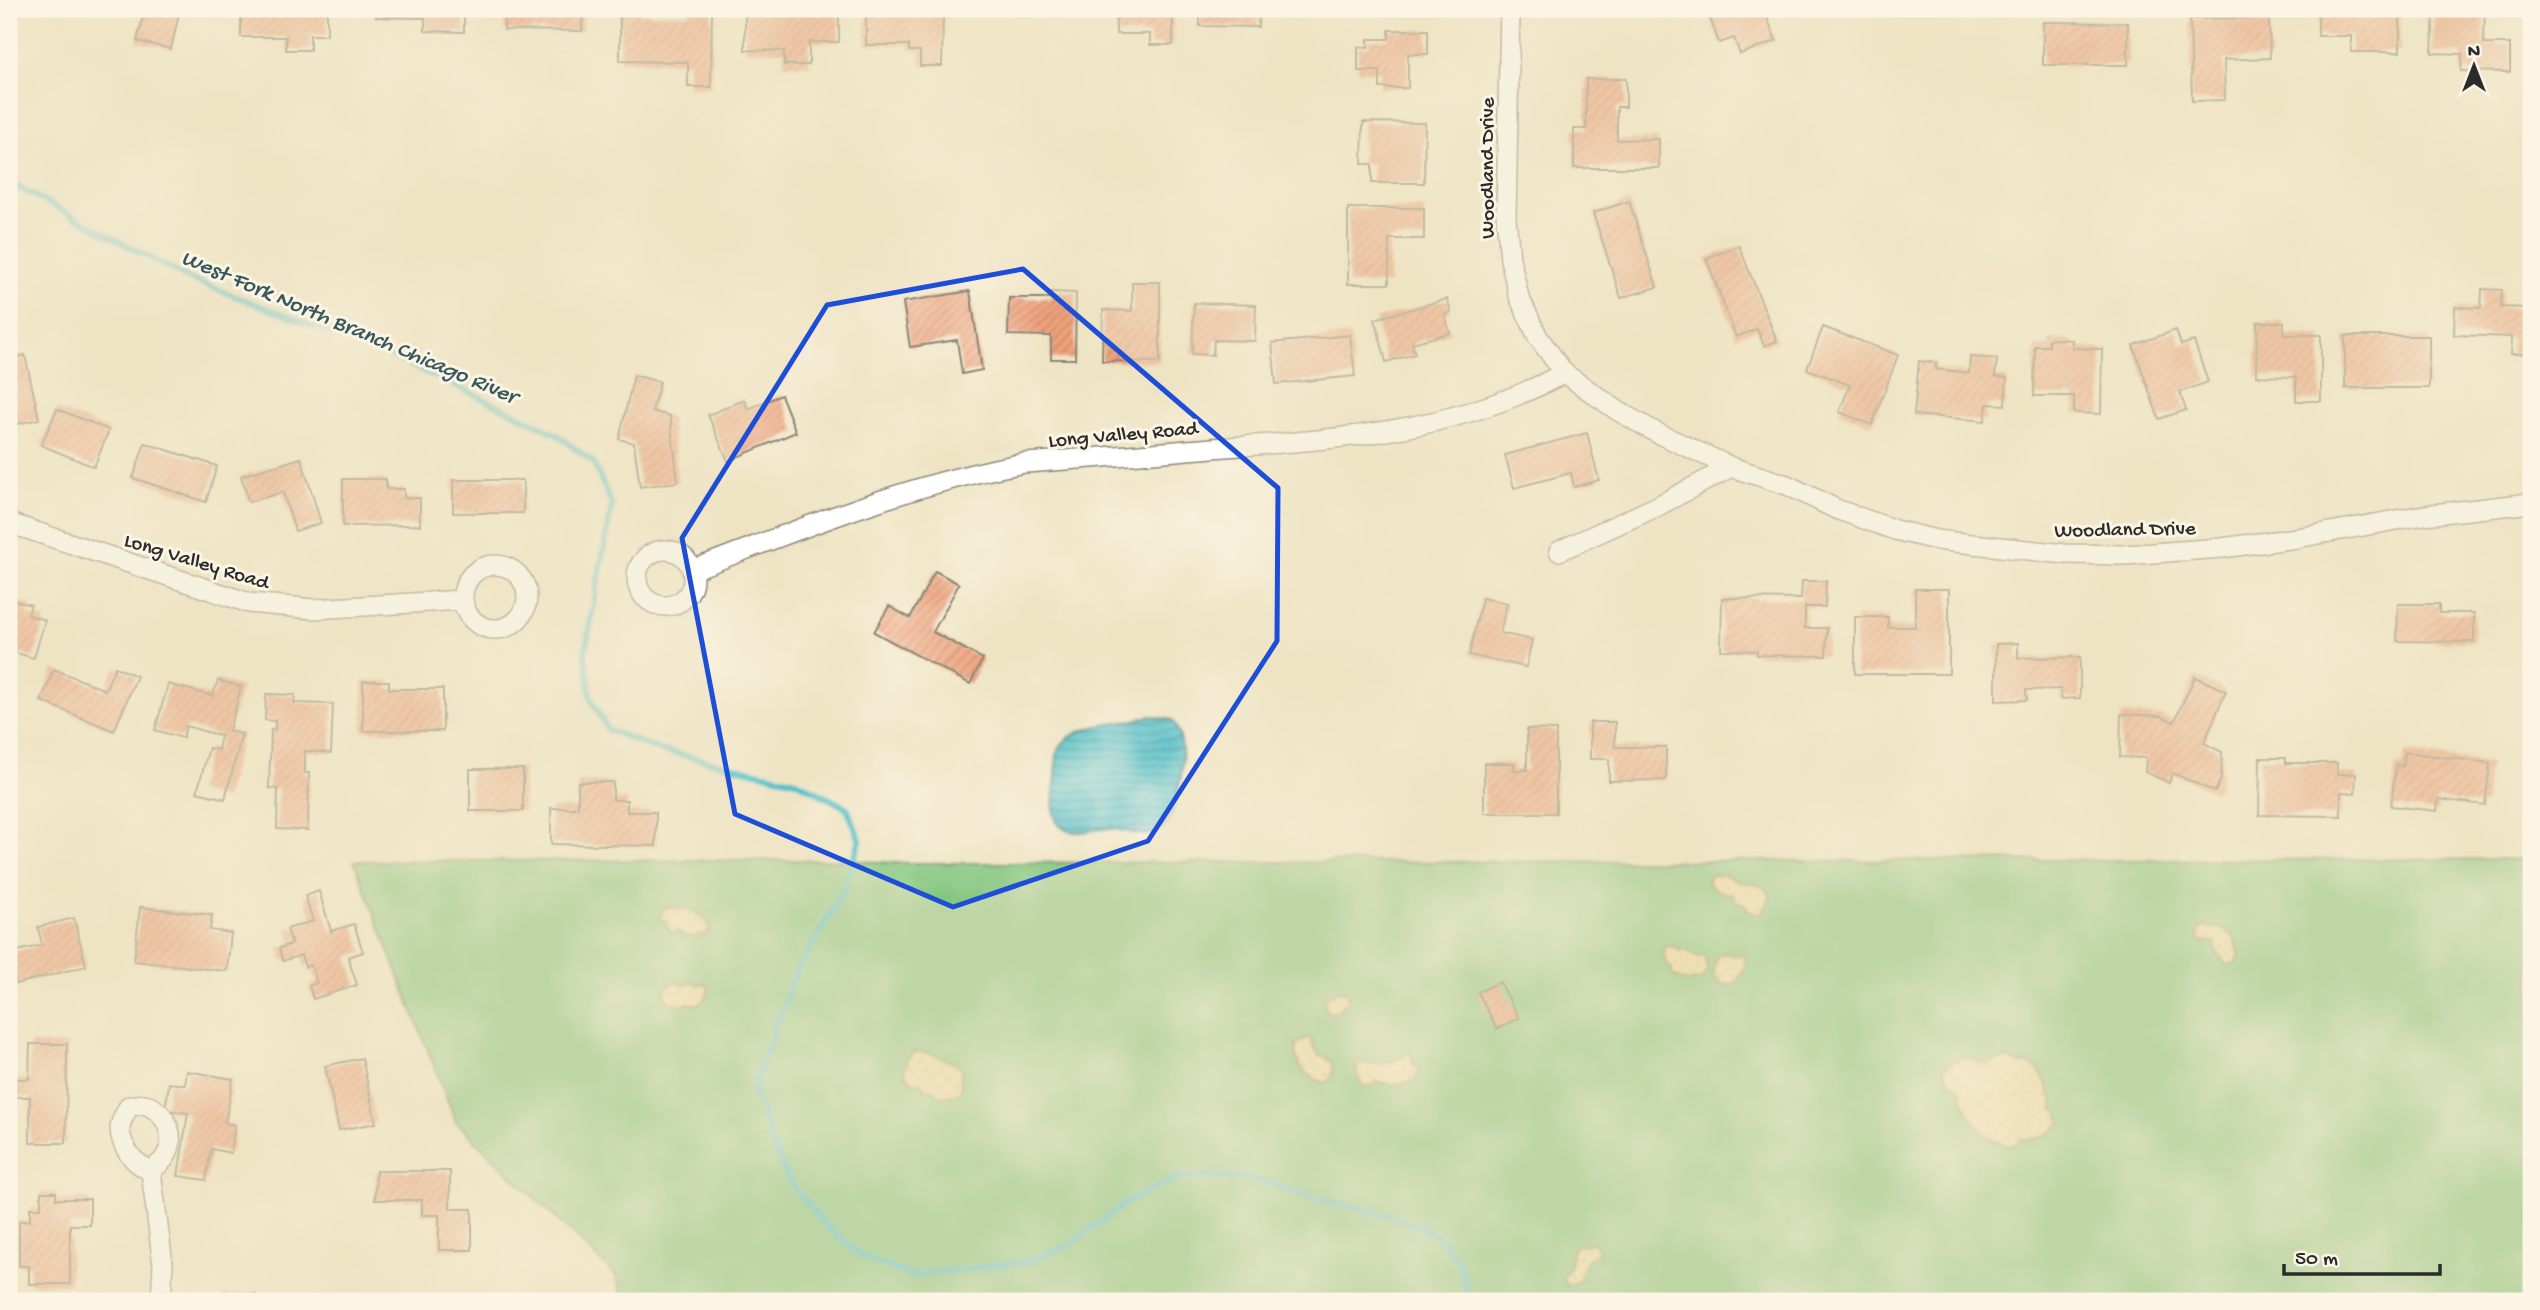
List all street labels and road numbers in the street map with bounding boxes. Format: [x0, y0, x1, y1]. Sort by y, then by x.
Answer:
street label: Woodland Drive [1477, 96, 1502, 239]
street label: Long Valley Road [1047, 417, 1201, 455]
street label: Woodland Drive [2054, 518, 2197, 545]
street label: Long Valley Road [121, 529, 273, 598]

